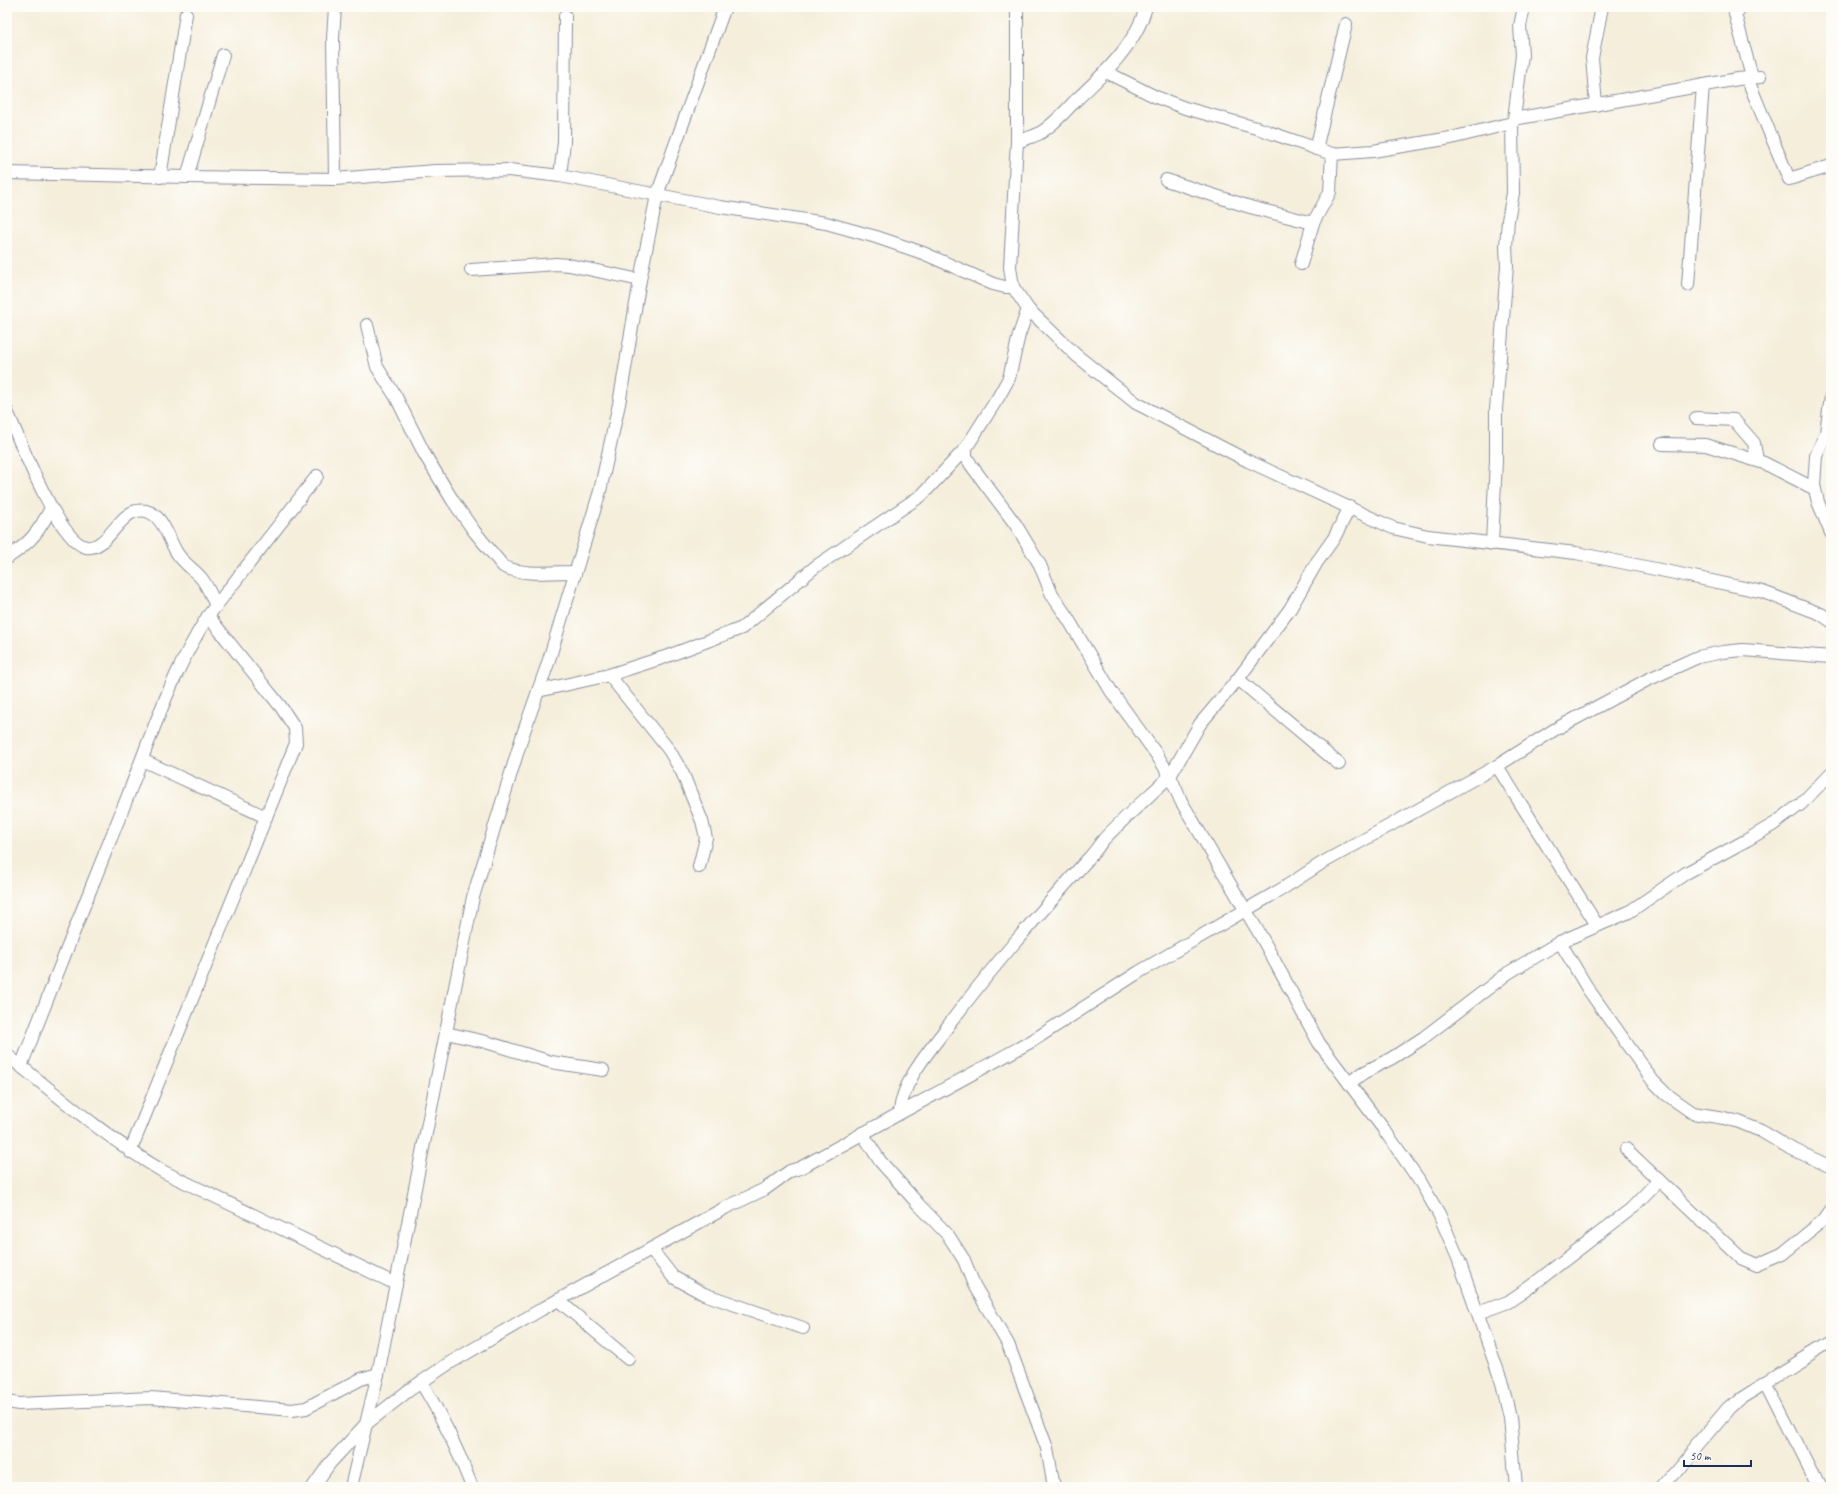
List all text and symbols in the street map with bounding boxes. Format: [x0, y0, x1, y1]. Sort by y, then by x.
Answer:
scale bar [1684, 1442, 1751, 1468]
text: 50 m [1690, 1448, 1712, 1464]

